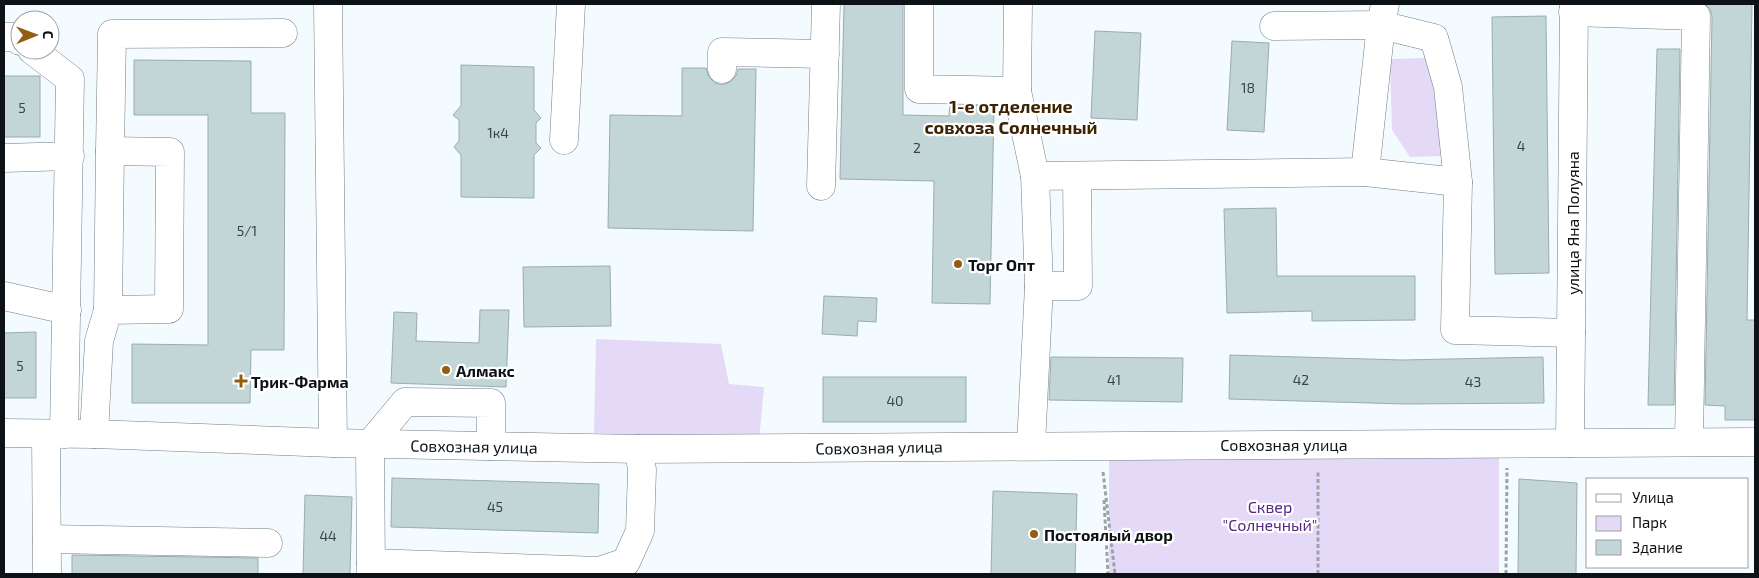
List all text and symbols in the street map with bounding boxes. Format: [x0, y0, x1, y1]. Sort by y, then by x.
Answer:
north arrow [10, 10, 60, 60]
text: С [40, 30, 57, 39]
house number: 18 [1241, 79, 1255, 96]
district label: 1-е отделение совхоза Солнечный [925, 95, 1097, 138]
house number: 5 [18, 99, 26, 116]
house number: 1к4 [487, 124, 509, 141]
house number: 4 [1517, 137, 1525, 154]
house number: 2 [913, 139, 921, 156]
street label: улица Яна Полуяна [1563, 151, 1583, 295]
house number: 5/1 [237, 222, 257, 239]
place label: Торг Опт [968, 255, 1035, 274]
marker: Торг Опт [952, 258, 964, 270]
house number: 5 [16, 357, 24, 374]
place label: Алмакс [456, 361, 515, 380]
marker: Алмакс [440, 364, 452, 376]
house number: 41 [1107, 371, 1121, 388]
house number: 42 [1293, 371, 1309, 388]
place label: Трик-Фарма [251, 372, 349, 391]
house number: 43 [1465, 373, 1481, 390]
marker: Трик-Фарма [235, 375, 247, 387]
house number: 40 [886, 392, 904, 409]
street label: Совхозная улица [410, 435, 538, 458]
street label: Совхозная улица [1220, 435, 1348, 455]
street label: Совхозная улица [815, 436, 943, 459]
legend [1586, 478, 1749, 568]
text: Улица [1632, 488, 1674, 506]
park label: Сквер "Солнечный" [1223, 497, 1317, 534]
house number: 45 [487, 498, 503, 515]
text: Парк [1632, 513, 1667, 531]
place label: Постоялый двор [1044, 525, 1173, 544]
house number: 44 [319, 527, 337, 544]
marker: Постоялый двор [1028, 528, 1040, 540]
text: Здание [1632, 538, 1683, 556]

